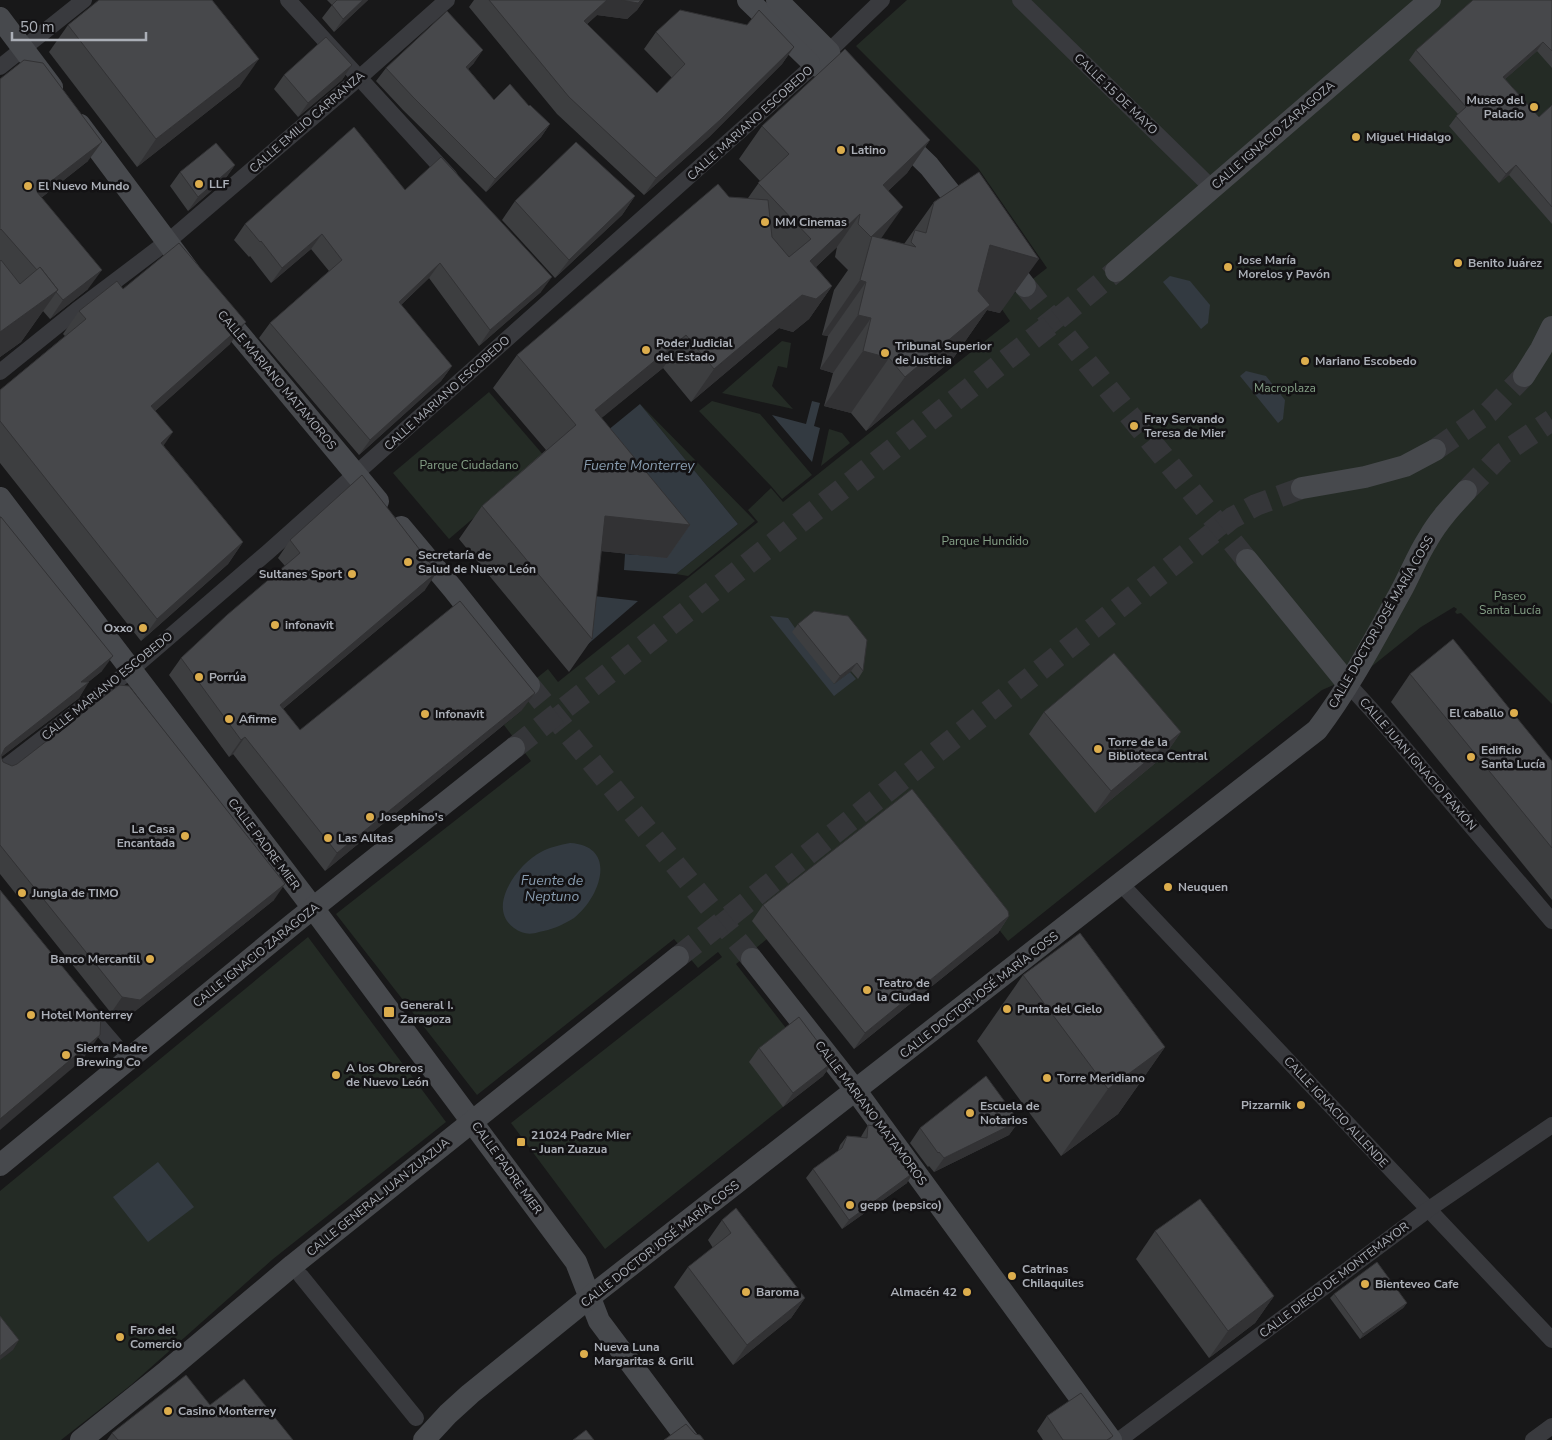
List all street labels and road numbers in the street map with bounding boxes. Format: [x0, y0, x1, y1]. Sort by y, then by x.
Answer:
street label: CALLE 15 DE MAYO [1071, 50, 1161, 138]
street label: CALLE MARIANO ESCOBEDO [684, 62, 816, 184]
street label: CALLE EMILIO CARRANZA [246, 67, 368, 177]
street label: CALLE IGNACIO ZARAGOZA [1208, 77, 1338, 193]
street label: CALLE MARIANO MATAMOROS [214, 307, 340, 453]
street label: CALLE MARIANO ESCOBEDO [381, 332, 513, 454]
street label: CALLE DOCTOR JOSÉ MARÍA COSS [1325, 533, 1437, 711]
street label: CALLE MARIANO ESCOBEDO [38, 628, 176, 744]
street label: CALLE JUAN IGNACIO RAMÓN [1356, 694, 1480, 834]
street label: CALLE PADRE MIER [224, 795, 304, 893]
street label: CALLE IGNACIO ZARAGOZA [190, 899, 323, 1011]
street label: CALLE DOCTOR JOSÉ MARÍA COSS [896, 928, 1062, 1062]
street label: CALLE MARIANO MATAMOROS [811, 1038, 931, 1188]
street label: CALLE IGNACIO ALLENDE [1280, 1053, 1392, 1171]
street label: CALLE PADRE MIER [468, 1119, 546, 1217]
street label: CALLE GENERAL JUAN ZUAZUA [303, 1134, 453, 1260]
street label: CALLE DOCTOR JOSÉ MARÍA COSS [577, 1177, 743, 1311]
street label: CALLE DIEGO DE MONTEMAYOR [1256, 1218, 1412, 1342]

